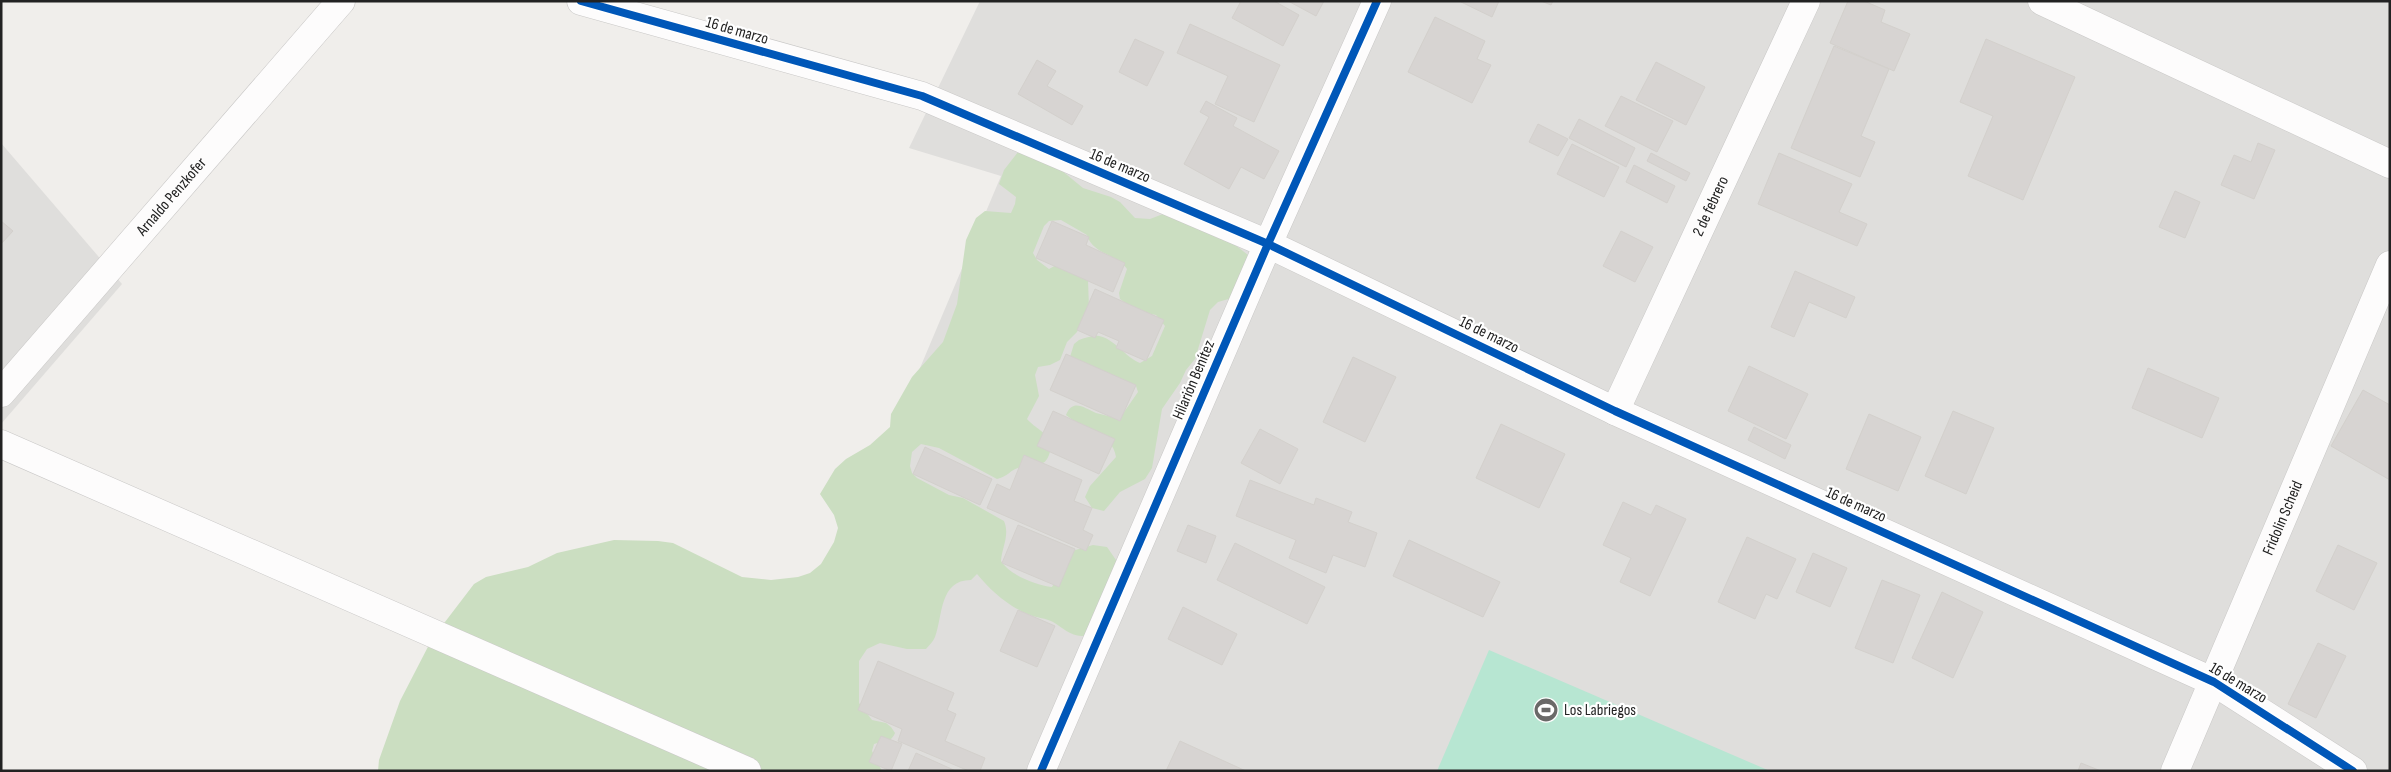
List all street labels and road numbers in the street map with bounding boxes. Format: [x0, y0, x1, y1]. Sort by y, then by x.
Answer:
street label: 16 de marzo [704, 13, 770, 49]
street label: 16 de marzo [1087, 145, 1153, 187]
street label: Arnaldo Penzkofer [132, 153, 211, 240]
street label: 2 de febrero [1688, 173, 1733, 239]
street label: 16 de marzo [1456, 312, 1522, 358]
street label: Hilarión Benítez [1169, 337, 1219, 422]
street label: Fridolin Scheid [2258, 478, 2307, 558]
street label: 16 de marzo [1823, 483, 1889, 527]
street label: 16 de marzo [2206, 658, 2270, 708]

